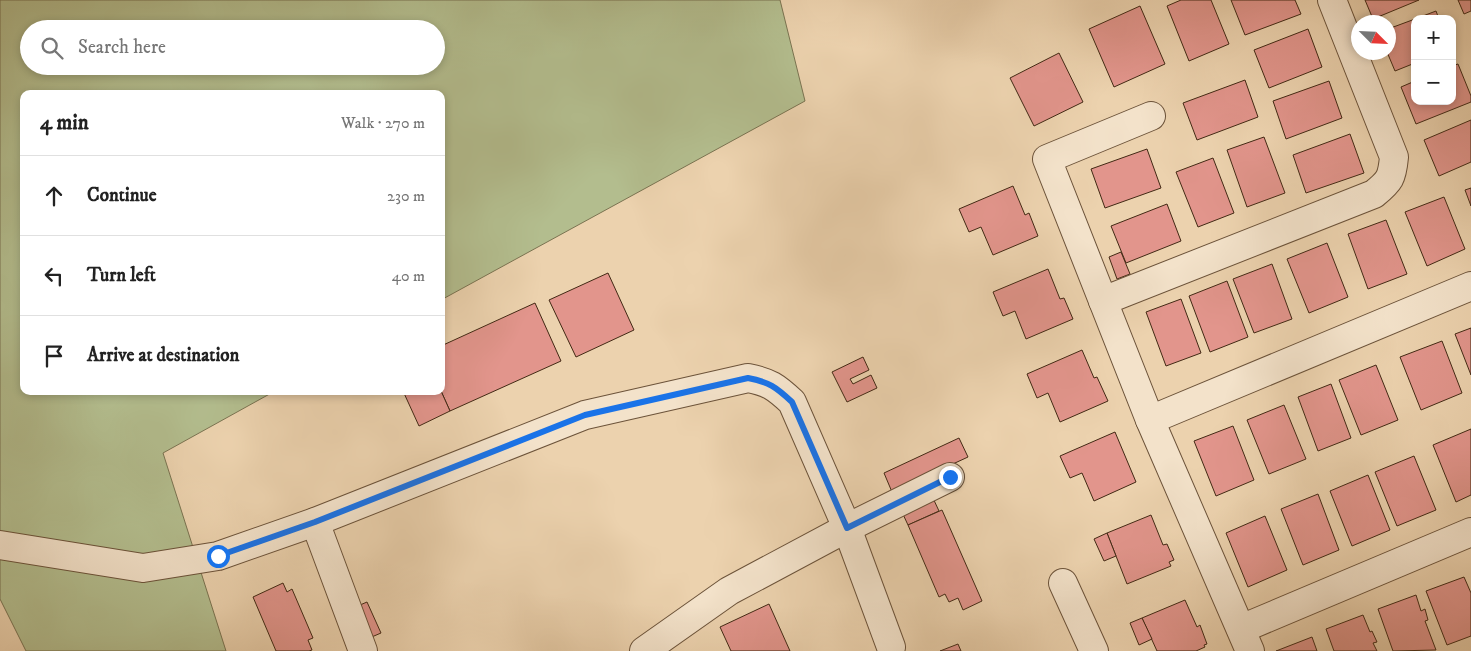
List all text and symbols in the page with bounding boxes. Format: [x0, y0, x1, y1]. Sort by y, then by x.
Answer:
north arrow [1351, 15, 1396, 60]
map controls [1411, 15, 1456, 105]
button: + [1411, 15, 1456, 60]
search box [20, 20, 445, 75]
icon: search [38, 34, 66, 62]
text: Search here [78, 36, 166, 59]
button: − [1411, 60, 1456, 105]
text: 4 min [40, 110, 89, 136]
text: Walk · 270 m [341, 113, 425, 133]
icon: ahead [40, 182, 68, 210]
text: Continue [87, 184, 157, 207]
text: 230 m [387, 186, 425, 206]
icon: left [40, 262, 68, 290]
text: Turn left [87, 264, 156, 287]
text: 40 m [392, 266, 425, 286]
icon: arrive [40, 342, 68, 370]
text: Arrive at destination [87, 344, 239, 367]
route end [939, 466, 962, 489]
route start [207, 545, 230, 568]

